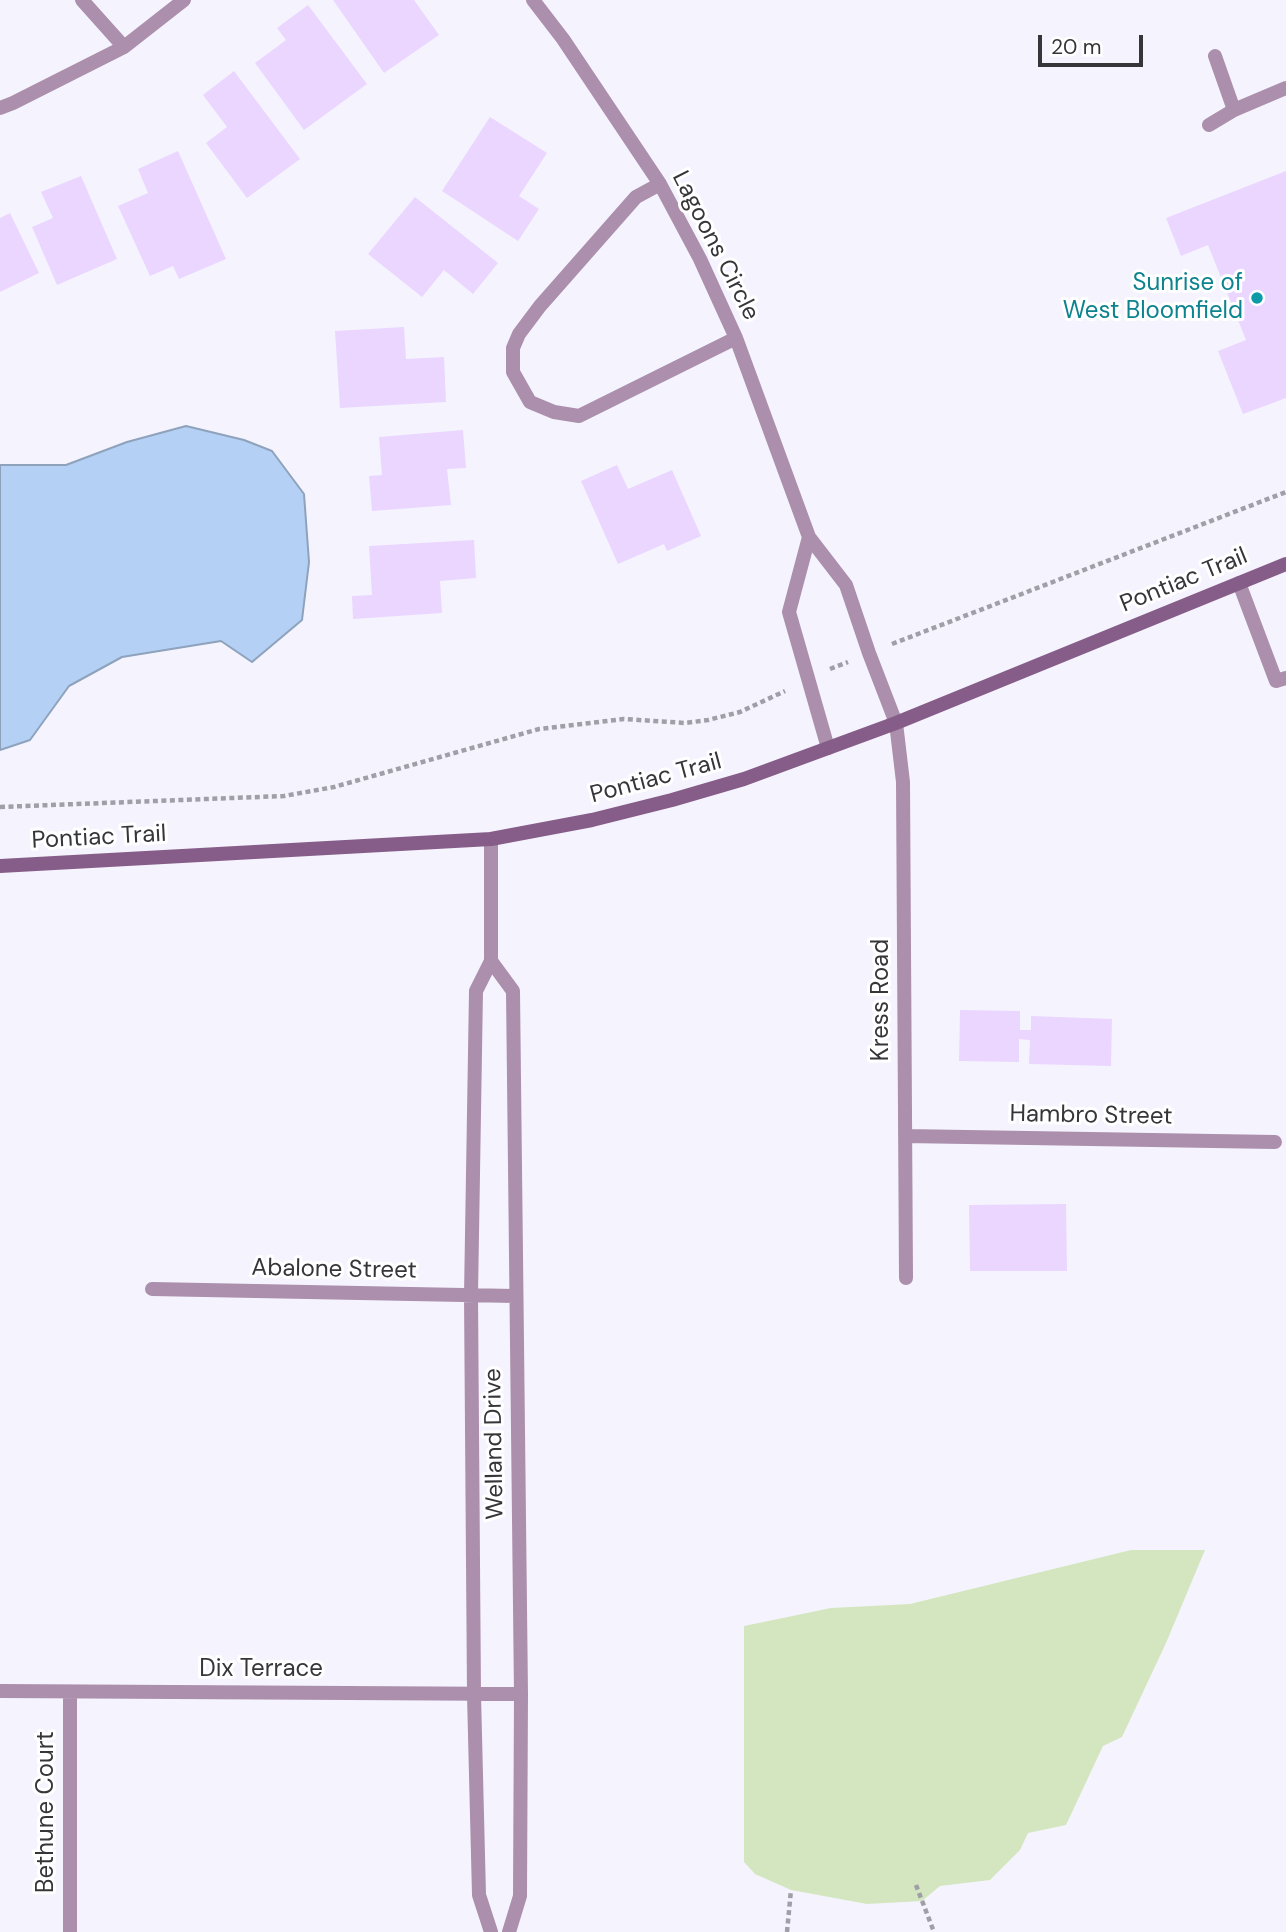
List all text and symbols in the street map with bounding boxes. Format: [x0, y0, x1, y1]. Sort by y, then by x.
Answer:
scale bar [1041, 21, 1146, 65]
text: 20 m [1051, 33, 1102, 61]
street label: Lagoons Circle [665, 167, 765, 325]
place label: Sunrise of West Bloomfield [1063, 270, 1243, 326]
marker: Sunrise of West Bloomfield [1249, 290, 1265, 306]
street label: Pontiac Trail [1116, 542, 1252, 620]
street label: Pontiac Trail [587, 748, 725, 810]
street label: Pontiac Trail [31, 820, 167, 856]
street label: Kress Road [868, 939, 896, 1061]
street label: Hambro Street [1009, 1100, 1173, 1132]
street label: Abalone Street [251, 1254, 417, 1286]
street label: Welland Drive [479, 1368, 511, 1520]
street label: Dix Terrace [199, 1656, 323, 1684]
street label: Bethune Court [33, 1731, 61, 1893]

